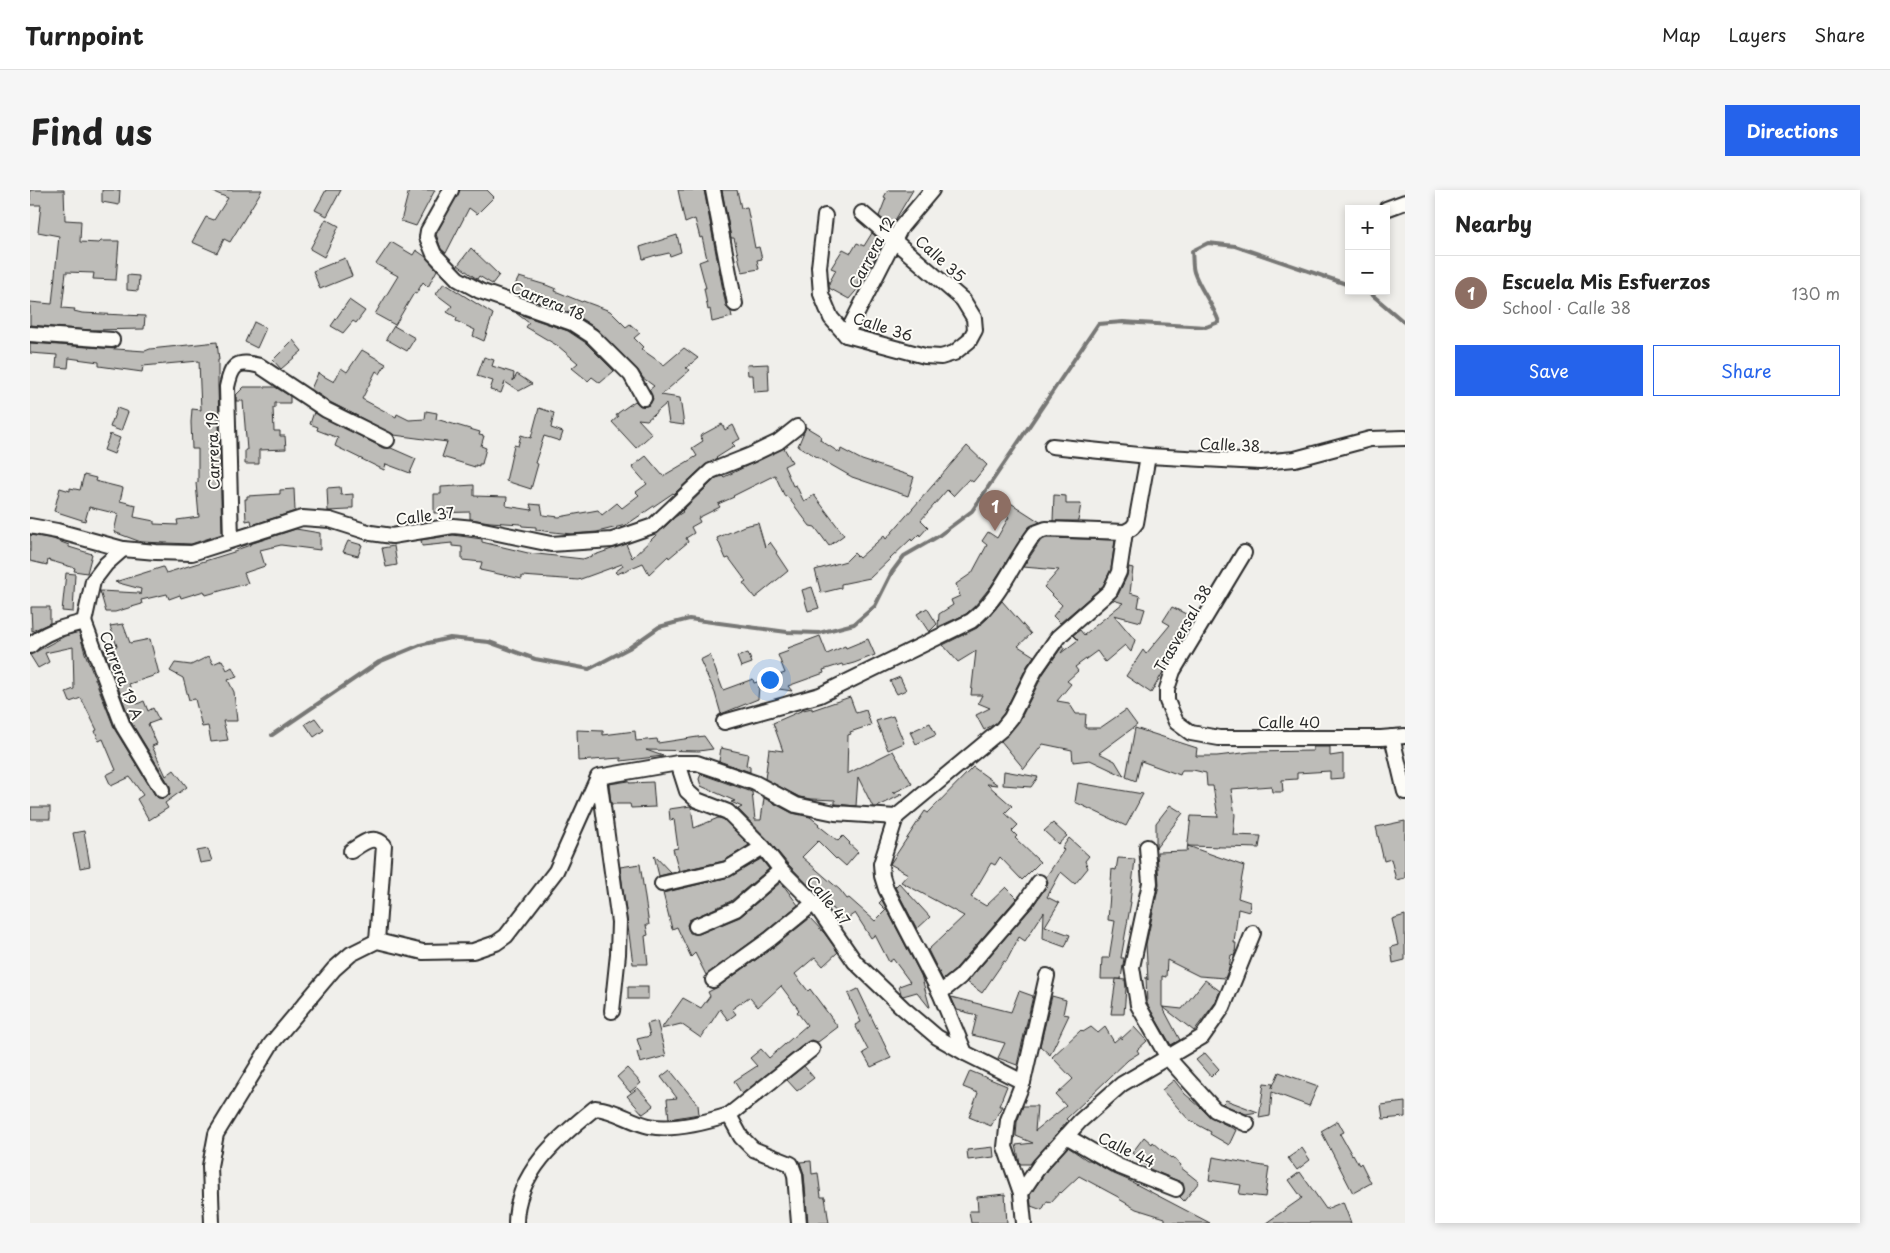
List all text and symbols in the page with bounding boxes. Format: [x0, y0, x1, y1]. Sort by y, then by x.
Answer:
text: Turnpoint [25, 17, 144, 53]
text: Map [1662, 21, 1701, 48]
text: Layers [1729, 21, 1786, 48]
text: Share [1814, 21, 1865, 48]
text: Find us [30, 104, 152, 157]
button: Directions [1725, 105, 1860, 156]
map controls [1345, 205, 1390, 295]
button: + [1345, 205, 1390, 250]
text: Nearby [1455, 207, 1532, 239]
street label: Carrera 12 [842, 212, 900, 292]
street label: Calle 35 [911, 229, 971, 287]
button: − [1345, 250, 1390, 295]
text: Escuela Mis Esfuerzos [1502, 267, 1710, 295]
street label: Carrera 18 [507, 275, 589, 325]
text: 1 [1467, 281, 1475, 305]
text: 130 m [1792, 281, 1840, 305]
text: School · Calle 38 [1502, 295, 1631, 319]
street label: Calle 36 [850, 306, 916, 346]
button: Save [1455, 345, 1643, 396]
button: Share [1653, 345, 1840, 396]
street label: Carrera 19 [199, 412, 225, 490]
street label: Calle 38 [1199, 431, 1261, 457]
pin: 1 [979, 490, 1011, 531]
street label: Calle 37 [394, 500, 456, 530]
street label: Trasversal 38 [1148, 580, 1216, 676]
street label: Carrera 19 A [94, 627, 150, 723]
your location [757, 667, 783, 693]
street label: Calle 40 [1258, 710, 1320, 733]
street label: Calle 47 [802, 870, 856, 930]
street label: Calle 44 [1094, 1125, 1160, 1173]

